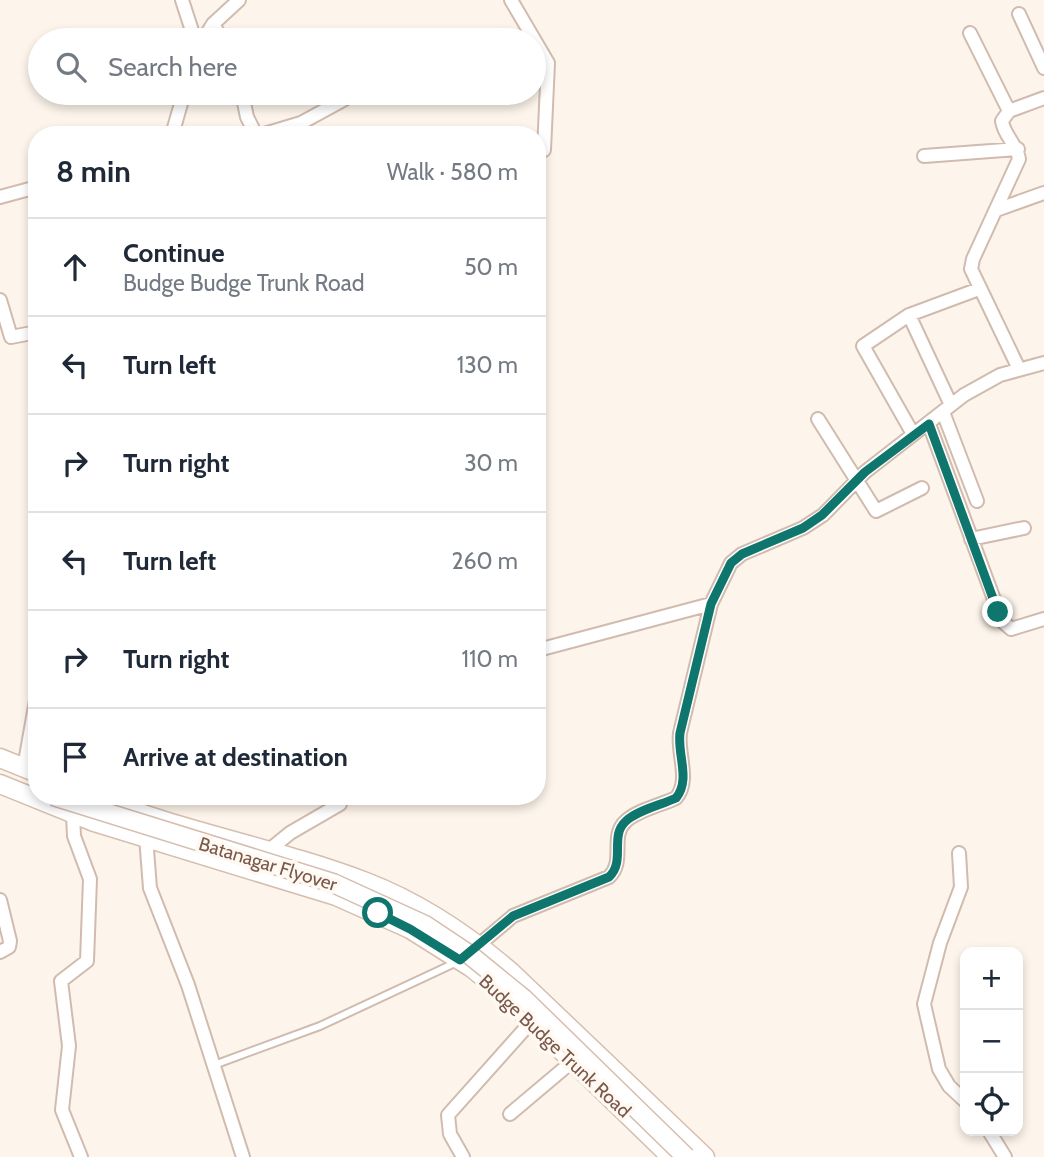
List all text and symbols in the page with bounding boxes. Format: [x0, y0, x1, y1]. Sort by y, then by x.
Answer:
search box [28, 28, 546, 105]
icon: search [52, 48, 90, 86]
text: Search here [108, 51, 237, 83]
text: 8 min [56, 153, 131, 190]
text: Walk · 580 m [387, 158, 518, 186]
text: Continue [123, 237, 225, 269]
icon: ahead [56, 248, 94, 286]
text: 50 m [464, 253, 518, 281]
text: Budge Budge Trunk Road [123, 269, 364, 297]
icon: left [56, 346, 94, 384]
text: Turn left [123, 349, 216, 381]
text: 130 m [457, 351, 518, 379]
icon: right [56, 444, 94, 482]
text: Turn right [123, 447, 229, 479]
text: 30 m [464, 449, 518, 477]
icon: left [56, 542, 94, 580]
text: Turn left [123, 545, 216, 577]
text: 260 m [451, 547, 518, 575]
route end [982, 596, 1013, 627]
icon: right [56, 640, 94, 678]
text: Turn right [123, 643, 229, 675]
text: 110 m [462, 645, 518, 673]
icon: arrive [56, 738, 94, 776]
text: Arrive at destination [123, 741, 348, 773]
street label: Batanagar Flyover [196, 832, 340, 896]
route start [362, 897, 393, 928]
map controls [960, 947, 1023, 1136]
button: + [960, 947, 1023, 1010]
street label: Budge Budge Trunk Road [474, 970, 636, 1122]
button: − [960, 1010, 1023, 1073]
button: locate [960, 1073, 1023, 1136]

